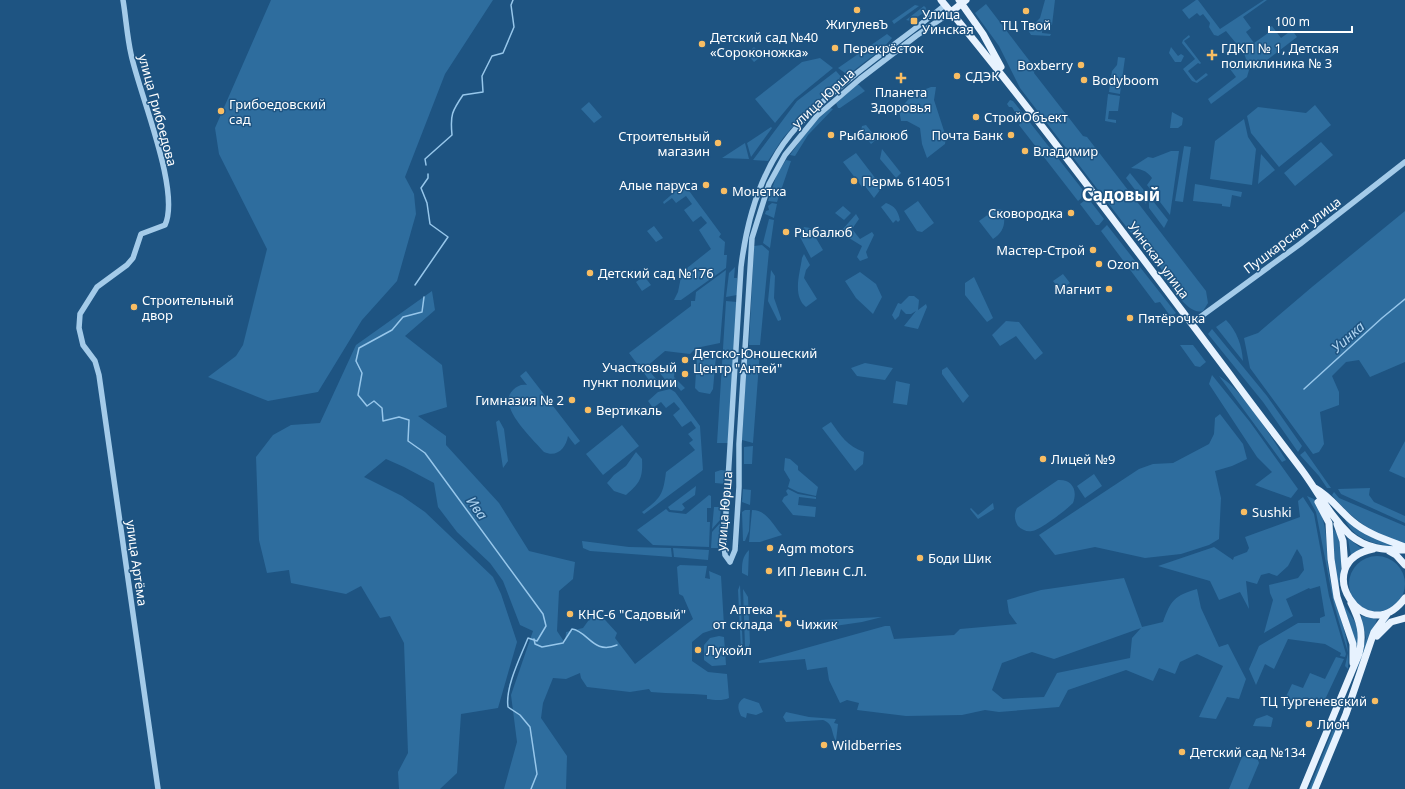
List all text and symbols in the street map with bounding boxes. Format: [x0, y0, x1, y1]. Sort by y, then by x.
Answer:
marker: ЖигулевЪ [852, 5, 862, 15]
place label: Улица Уинская [922, 5, 974, 38]
marker: ТЦ Твой [1021, 6, 1031, 16]
scale bar [1269, 8, 1352, 34]
text: 100 m [1275, 13, 1310, 30]
place label: ЖигулевЪ [826, 15, 888, 33]
marker: Улица Уинская [909, 16, 919, 26]
place label: ТЦ Твой [1001, 16, 1051, 34]
place label: Детский сад №40 «Сороконожка» [710, 28, 818, 61]
marker: Детский сад №40 «Сороконожка» [697, 39, 707, 49]
place label: Перекрёсток [843, 39, 924, 57]
place label: ГДКП № 1, Детская поликлиника № 3 [1221, 39, 1339, 72]
marker: Перекрёсток [830, 43, 840, 53]
marker: ГДКП № 1, Детская поликлиника № 3 [1206, 49, 1218, 61]
street label: улица Грибоедова [134, 52, 182, 168]
place label: Boxberry [1017, 56, 1073, 74]
marker: Boxberry [1076, 60, 1086, 70]
street label: улица Юрша [788, 64, 858, 132]
place label: СДЭК [965, 67, 999, 85]
marker: СДЭК [952, 71, 962, 81]
place label: Bodyboom [1092, 71, 1159, 89]
marker: Планета Здоровья [896, 73, 906, 83]
marker: Bodyboom [1079, 75, 1089, 85]
place label: Планета Здоровья [871, 83, 931, 116]
place label: Грибоедовский сад [229, 95, 326, 128]
marker: Грибоедовский сад [216, 106, 226, 116]
place label: СтройОбъект [984, 108, 1068, 126]
marker: СтройОбъект [971, 112, 981, 122]
place label: Рыбалююб [839, 126, 908, 144]
place label: Почта Банк [931, 126, 1003, 144]
place label: Строительный магазин [618, 127, 710, 160]
marker: Рыбалююб [826, 130, 836, 140]
marker: Почта Банк [1006, 130, 1016, 140]
marker: Строительный магазин [713, 138, 723, 148]
place label: Владимир [1033, 142, 1098, 160]
marker: Владимир [1020, 146, 1030, 156]
place label: Пермь 614051 [862, 172, 952, 190]
place label: Алые паруса [619, 176, 698, 194]
marker: Пермь 614051 [849, 176, 859, 186]
marker: Алые паруса [701, 180, 711, 190]
place label: Монетка [732, 182, 786, 200]
district label: Садовый [1082, 183, 1160, 206]
marker: Монетка [719, 186, 729, 196]
street label: Пушкарская улица [1240, 192, 1344, 278]
place label: Сковородка [988, 204, 1063, 222]
marker: Сковородка [1066, 208, 1076, 218]
street label: Уинская улица [1124, 218, 1194, 302]
place label: Рыбалюб [794, 223, 853, 241]
marker: Рыбалюб [781, 227, 791, 237]
place label: Мастер-Строй [996, 241, 1085, 259]
marker: Мастер-Строй [1088, 245, 1098, 255]
place label: Ozon [1107, 255, 1139, 273]
marker: Ozon [1094, 259, 1104, 269]
place label: Детский сад №176 [598, 264, 714, 282]
marker: Детский сад №176 [585, 268, 595, 278]
place label: Магнит [1054, 280, 1101, 298]
marker: Магнит [1104, 284, 1114, 294]
place label: Строительный двор [142, 291, 234, 324]
marker: Строительный двор [129, 302, 139, 312]
place label: Пятёрочка [1138, 309, 1205, 327]
marker: Пятёрочка [1125, 313, 1135, 323]
water label: Уинка [1327, 317, 1368, 357]
place label: Детско-Юношеский Центр "Антей" [693, 344, 817, 377]
marker: Детско-Юношеский Центр "Антей" [680, 355, 690, 365]
place label: Участковый пункт полиции [583, 358, 677, 391]
marker: Участковый пункт полиции [680, 369, 690, 379]
place label: Гимназия № 2 [475, 391, 564, 409]
marker: Гимназия № 2 [567, 395, 577, 405]
place label: Вертикаль [596, 401, 662, 419]
marker: Вертикаль [583, 405, 593, 415]
place label: Лицей №9 [1051, 450, 1115, 468]
marker: Лицей №9 [1038, 454, 1048, 464]
street label: улица Юрша [712, 470, 736, 552]
water label: Ива [462, 492, 492, 523]
place label: Sushki [1252, 503, 1292, 521]
marker: Sushki [1239, 507, 1249, 517]
street label: улица Артёма [122, 519, 152, 607]
place label: Agm motors [778, 539, 854, 557]
marker: Agm motors [765, 543, 775, 553]
place label: Боди Шик [928, 549, 991, 567]
marker: Боди Шик [915, 553, 925, 563]
place label: ИП Левин С.Л. [777, 562, 867, 580]
marker: ИП Левин С.Л. [764, 566, 774, 576]
place label: Аптека от склада [713, 600, 773, 633]
place label: КНС-6 "Садовый" [578, 605, 686, 623]
marker: КНС-6 "Садовый" [565, 609, 575, 619]
marker: Аптека от склада [776, 611, 786, 621]
place label: Чижик [796, 615, 838, 633]
marker: Чижик [783, 619, 793, 629]
place label: Лукойл [706, 641, 752, 659]
marker: Лукойл [693, 645, 703, 655]
place label: ТЦ Тургеневский [1261, 692, 1367, 710]
marker: ТЦ Тургеневский [1370, 696, 1380, 706]
place label: Лион [1317, 715, 1350, 733]
marker: Лион [1304, 719, 1314, 729]
place label: Wildberries [832, 736, 902, 754]
marker: Wildberries [819, 740, 829, 750]
place label: Детский сад №134 [1190, 743, 1306, 761]
marker: Детский сад №134 [1177, 747, 1187, 757]

